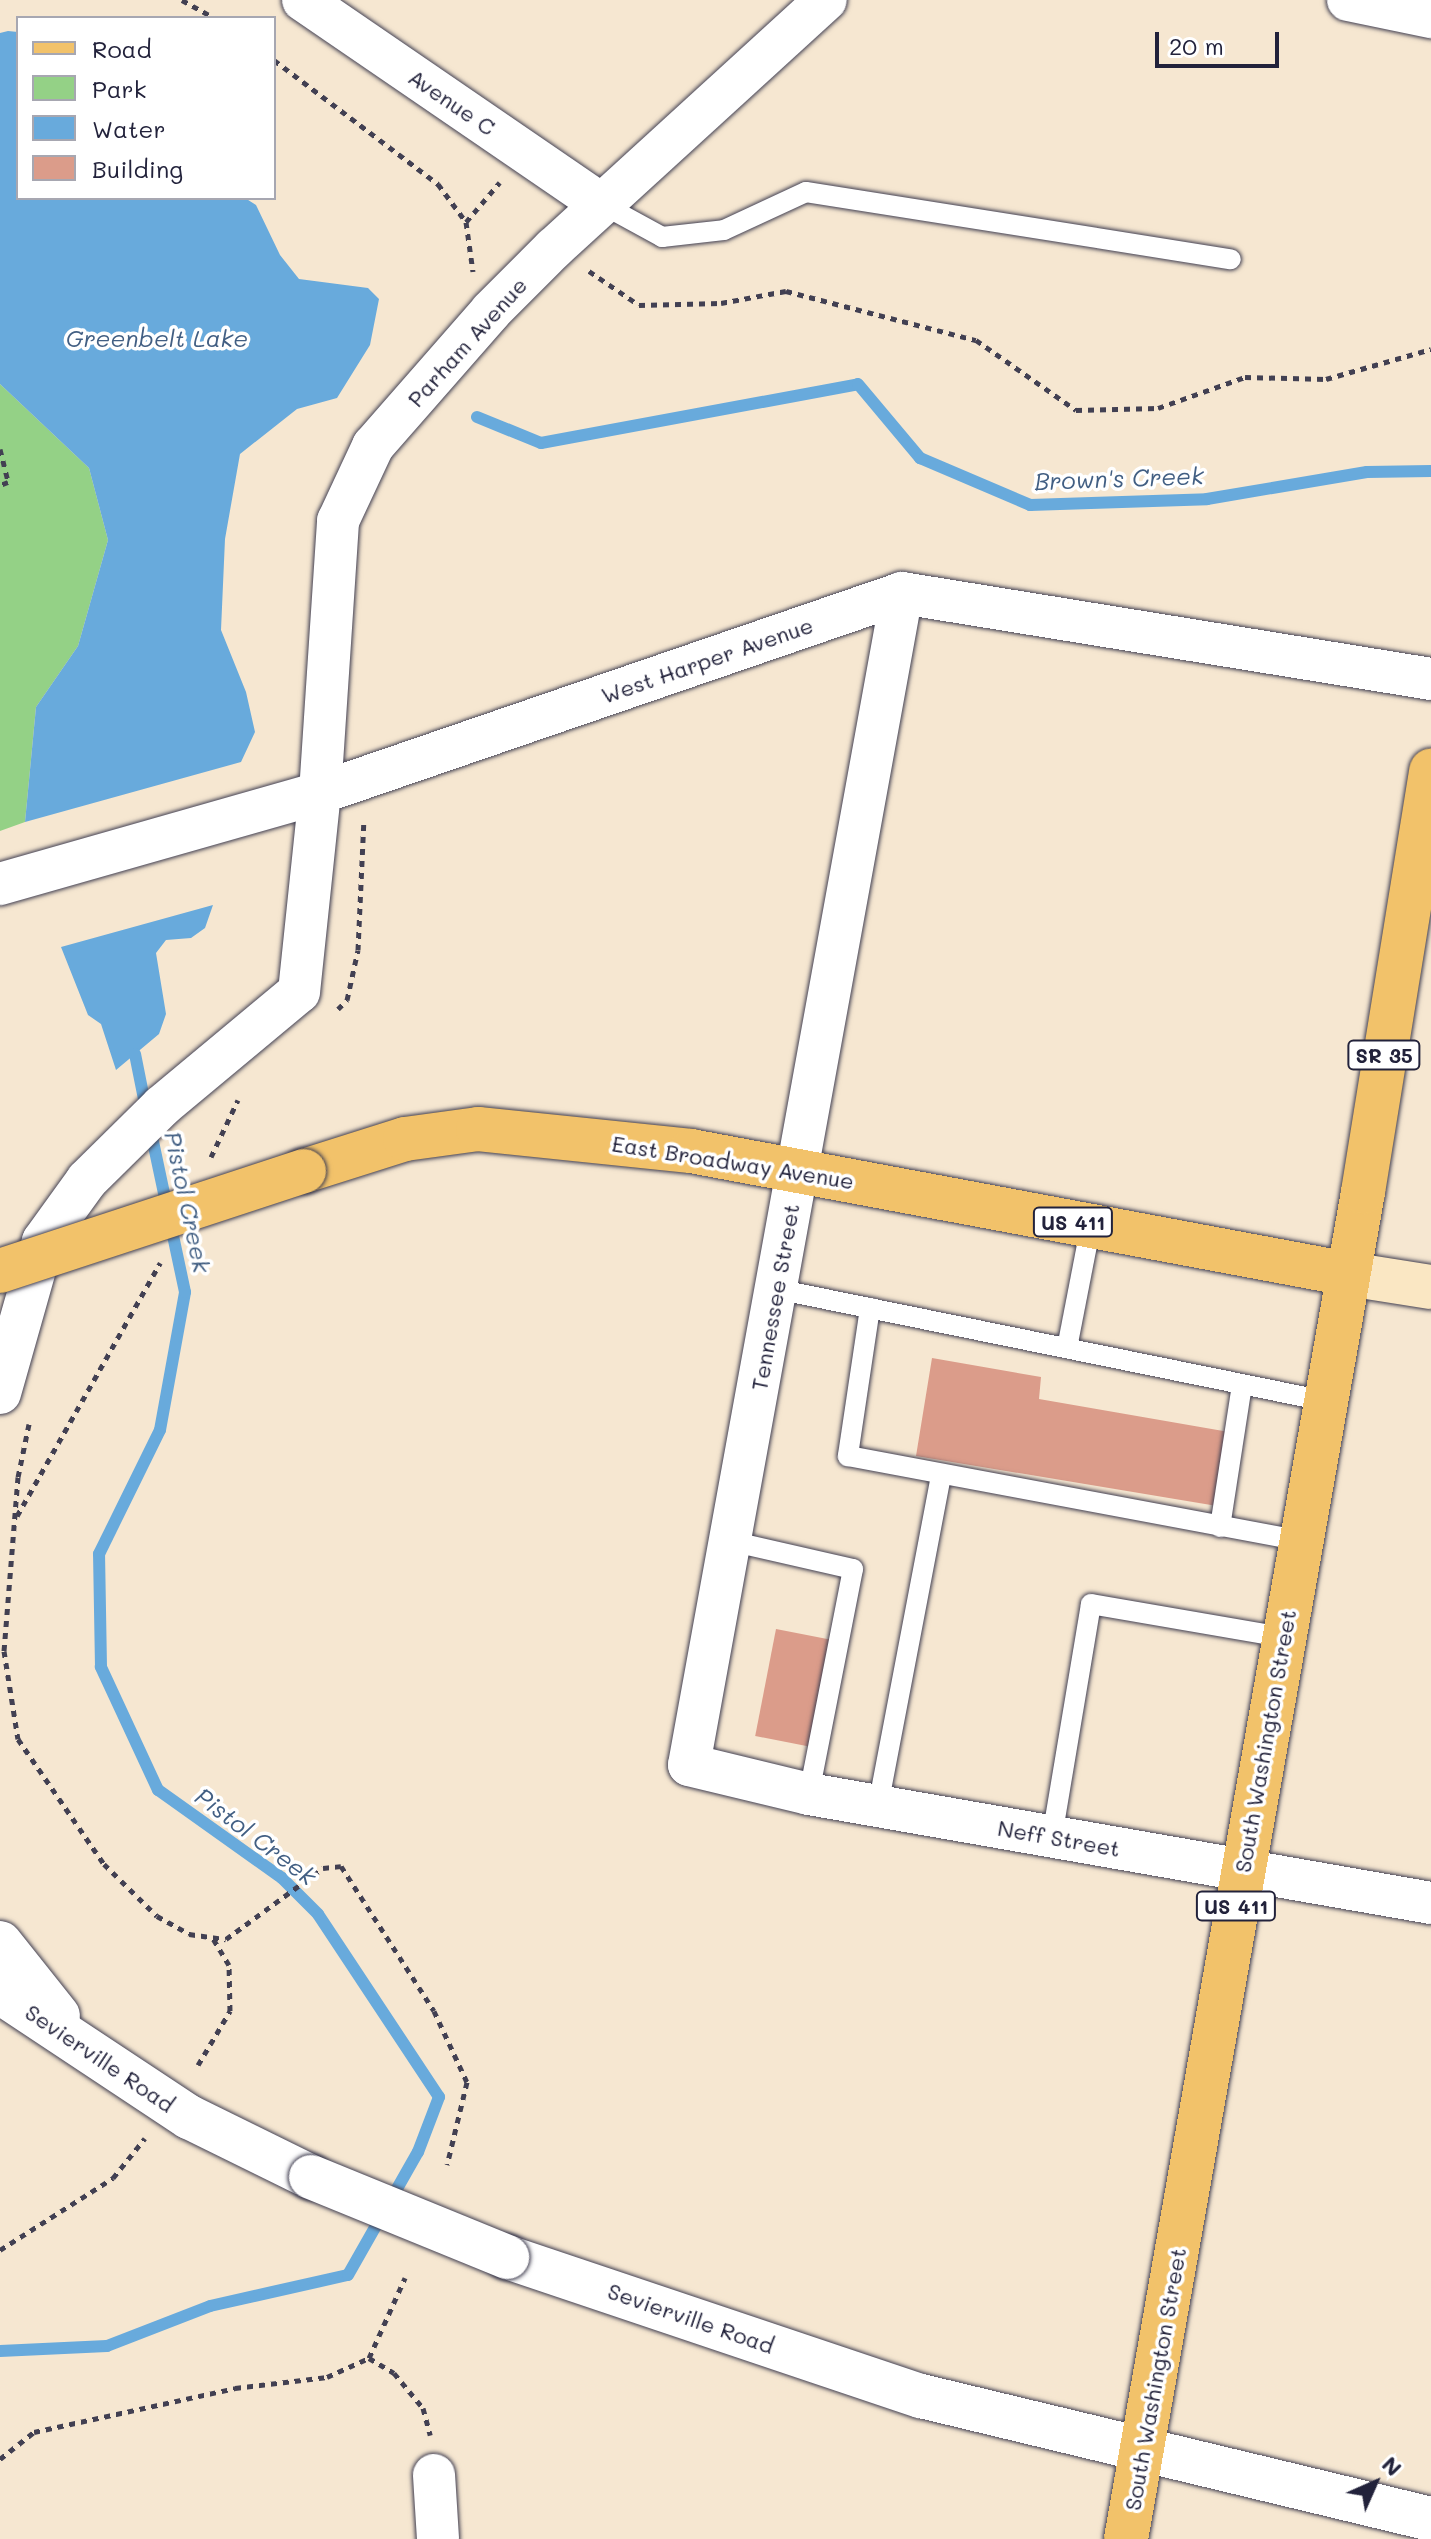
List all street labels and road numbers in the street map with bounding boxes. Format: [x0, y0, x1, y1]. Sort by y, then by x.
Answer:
street label: Avenue C [404, 63, 500, 141]
street label: Parham Avenue [402, 272, 532, 412]
street label: West Harper Avenue [598, 611, 816, 709]
road number: SR 35 [1346, 1039, 1422, 1071]
street label: East Broadway Avenue [610, 1130, 856, 1194]
street label: Tennessee Street [746, 1201, 804, 1393]
road number: US 411 [1031, 1206, 1115, 1238]
street label: South Washington Street [1229, 1608, 1301, 1874]
street label: Neff Street [996, 1814, 1122, 1862]
road number: US 411 [1194, 1890, 1278, 1922]
street label: Sevierville Road [21, 1998, 179, 2118]
street label: South Washington Street [1119, 2246, 1191, 2512]
street label: Sevierville Road [604, 2277, 778, 2359]

